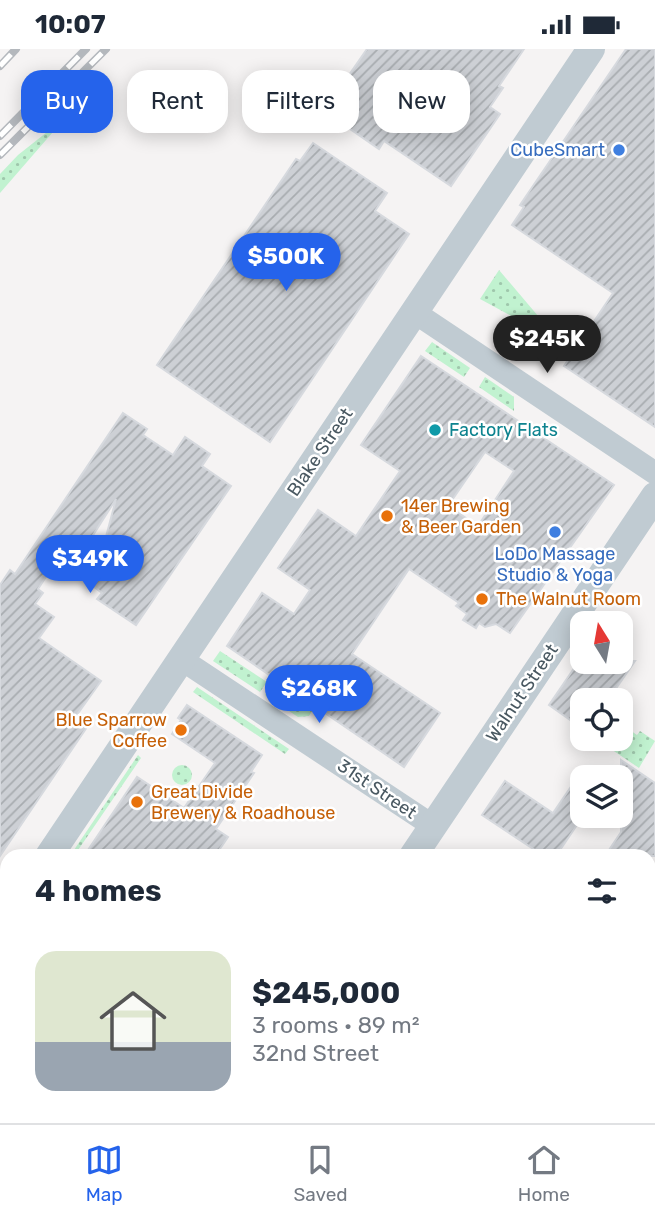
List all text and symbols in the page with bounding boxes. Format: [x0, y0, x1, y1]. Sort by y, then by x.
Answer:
text: 10:07 [35, 9, 106, 40]
chip: Buy [21, 70, 113, 133]
chip: Rent [127, 70, 228, 133]
chip: Filters [242, 70, 359, 133]
chip: New [373, 70, 470, 133]
place label: CubeSmart [510, 139, 605, 161]
marker: CubeSmart [611, 142, 627, 158]
pin: $500K [237, 233, 335, 293]
text: $500K [248, 242, 324, 270]
pin: $245K [498, 315, 596, 375]
text: $245K [509, 324, 585, 352]
street label: Blake Street [282, 404, 358, 500]
place label: Factory Flats [449, 419, 558, 441]
marker: Factory Flats [427, 422, 443, 438]
place label: 14er Brewing & Beer Garden [401, 495, 521, 538]
marker: 14er Brewing & Beer Garden [379, 508, 395, 524]
marker: LoDo Massage Studio & Yoga [547, 524, 563, 540]
pin: $349K [41, 535, 139, 595]
place label: LoDo Massage Studio & Yoga [495, 543, 615, 586]
text: $349K [52, 544, 128, 572]
place label: The Walnut Room [496, 588, 641, 610]
marker: The Walnut Room [474, 591, 490, 607]
north arrow [570, 611, 634, 674]
map controls [570, 611, 633, 828]
street label: Walnut Street [481, 640, 563, 746]
pin: $268K [270, 665, 368, 725]
text: $268K [281, 674, 357, 702]
button: locate [570, 688, 633, 751]
place label: Blue Sparrow Coffee [55, 709, 167, 752]
marker: Blue Sparrow Coffee [173, 722, 189, 738]
street label: 31st Street [333, 754, 421, 824]
button: layers [570, 765, 633, 828]
place label: Great Divide Brewery & Roadhouse [151, 781, 335, 824]
marker: Great Divide Brewery & Roadhouse [129, 794, 145, 810]
icon: filters [583, 872, 621, 910]
text: 4 homes [35, 873, 162, 909]
text: $245,000 [252, 975, 400, 1011]
icon: home [91, 979, 175, 1063]
text: 3 rooms · 89 m² [252, 1011, 420, 1039]
text: 32nd Street [252, 1039, 379, 1067]
tab: Map [85, 1141, 123, 1206]
tab: Saved [293, 1141, 348, 1206]
tab: Home [518, 1141, 570, 1206]

